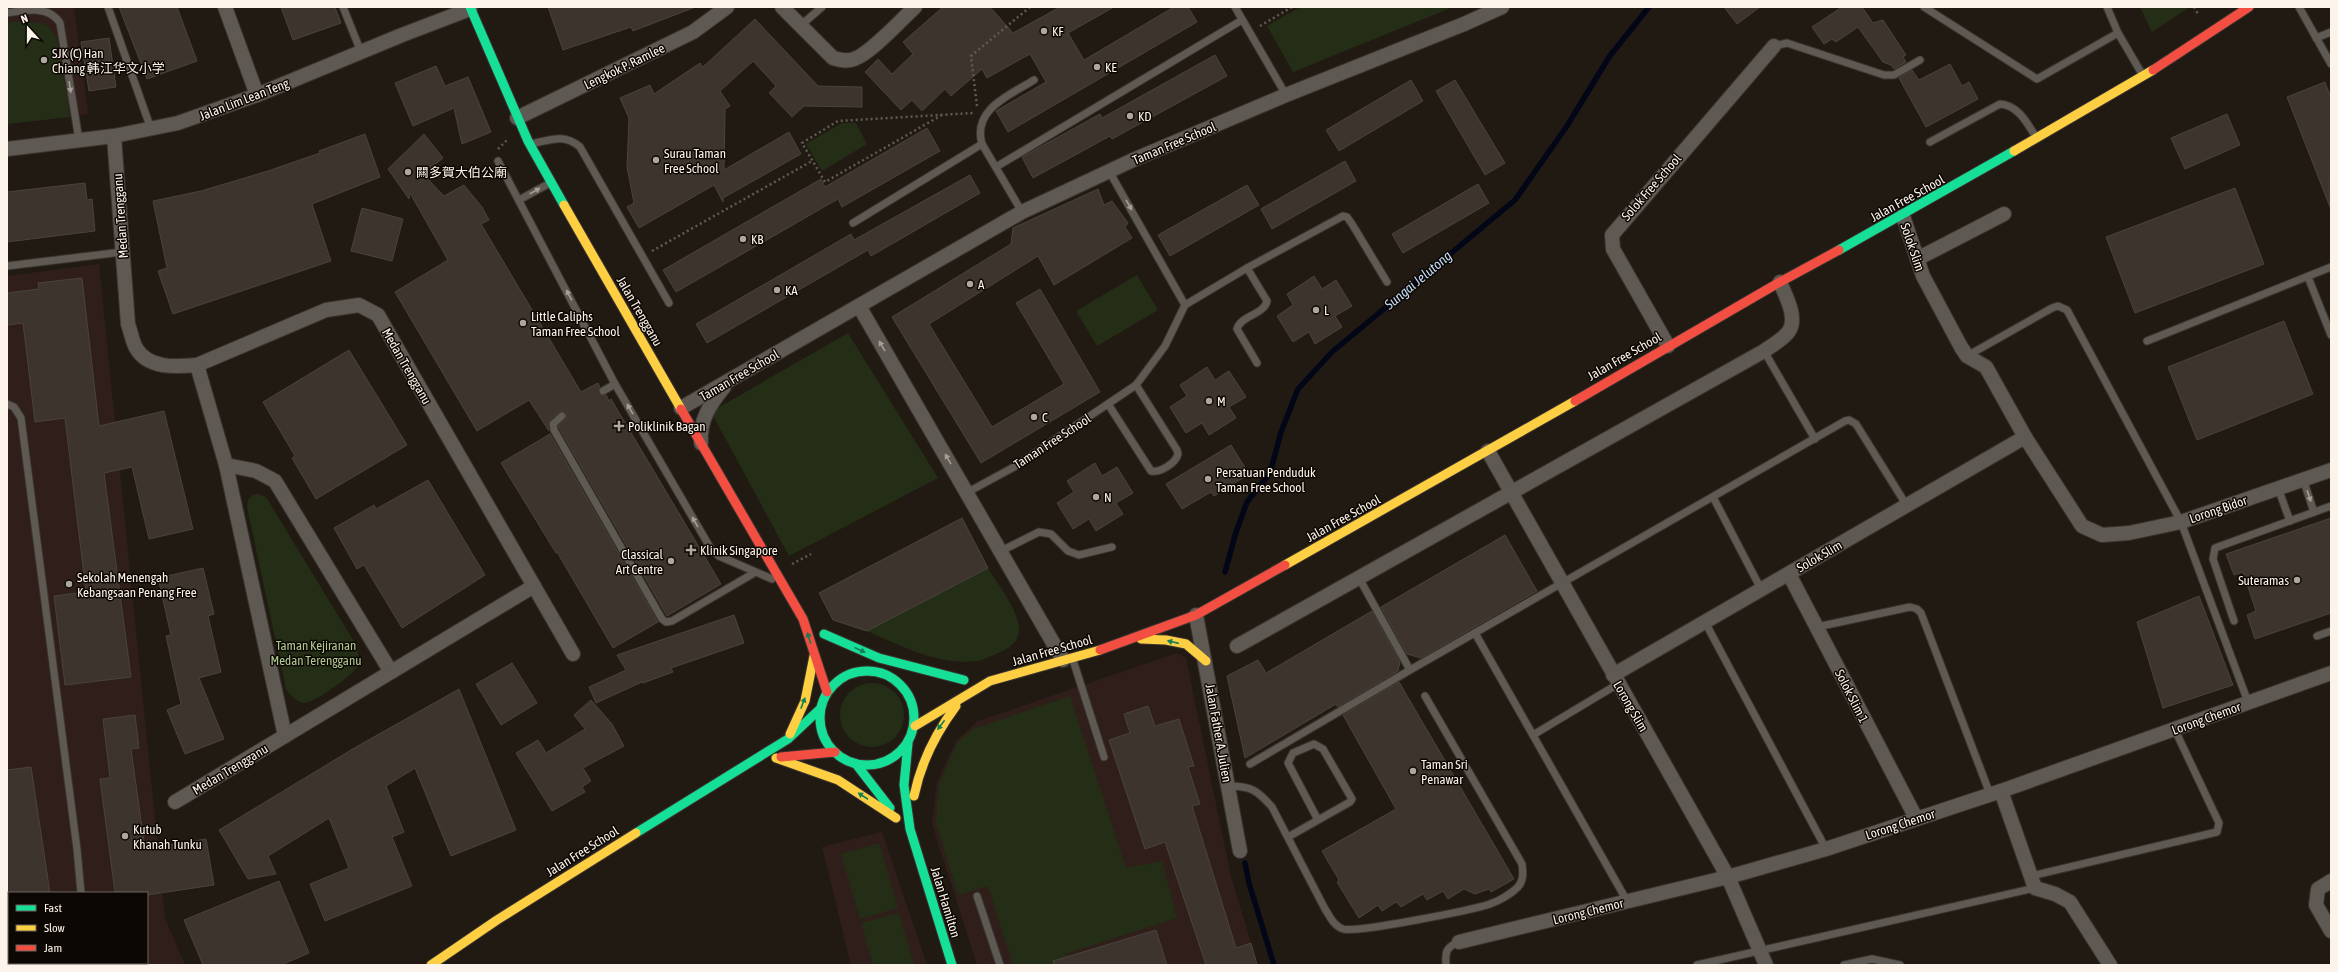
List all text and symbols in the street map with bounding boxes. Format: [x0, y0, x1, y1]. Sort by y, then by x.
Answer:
north arrow [8, 8, 48, 48]
text: N [19, 12, 30, 25]
place label: KF [1052, 24, 1064, 39]
marker: KF [1039, 26, 1049, 36]
street label: Lengkok P. Ramlee [581, 40, 667, 92]
place label: SJK (C) Han Chiang 韩江华文小学 [52, 46, 165, 76]
marker: SJK (C) Han Chiang 韩江华文小学 [39, 55, 49, 65]
place label: KE [1105, 60, 1117, 75]
marker: KE [1092, 62, 1102, 72]
street label: Jalan Lim Lean Teng [197, 75, 291, 123]
one-way arrow [67, 81, 73, 93]
place label: KD [1138, 109, 1152, 124]
marker: KD [1125, 111, 1135, 121]
street label: Taman Free School [1130, 119, 1219, 168]
place label: Surau Taman Free School [664, 146, 726, 176]
street label: Solok Free School [1618, 151, 1685, 224]
marker: Surau Taman Free School [651, 155, 661, 165]
place label: 闗多賀大伯公廟 [416, 165, 507, 180]
marker: 闗多賀大伯公廟 [403, 167, 413, 177]
street label: Jalan Free School [1868, 172, 1947, 225]
street label: Medan Trengganu [110, 173, 131, 259]
one-way arrow [529, 188, 541, 194]
one-way arrow [1125, 199, 1132, 211]
street label: Solok Slim [1897, 221, 1928, 273]
place label: KB [751, 232, 764, 247]
marker: KB [738, 234, 748, 244]
water label: Sungai Jelutong [1380, 247, 1455, 313]
street label: Jalan Trengganu [614, 274, 666, 349]
place label: A [978, 277, 985, 292]
marker: A [965, 279, 975, 289]
place label: KA [785, 283, 798, 298]
marker: KA [772, 285, 782, 295]
one-way arrow [565, 289, 572, 301]
place label: L [1324, 303, 1329, 318]
marker: L [1311, 305, 1321, 315]
place label: Little Caliphs Taman Free School [531, 309, 620, 339]
marker: Little Caliphs Taman Free School [518, 318, 528, 328]
street label: Medan Trengganu [379, 326, 434, 407]
street label: Jalan Free School [1585, 329, 1664, 384]
one-way arrow [879, 340, 886, 352]
street label: Taman Free School [697, 346, 782, 404]
place label: M [1217, 394, 1226, 409]
marker: M [1204, 396, 1214, 406]
one-way arrow [627, 403, 634, 415]
place label: C [1042, 410, 1048, 425]
street label: Taman Free School [1011, 411, 1094, 472]
marker: C [1029, 412, 1039, 422]
place label: Poliklinik Bagan [628, 419, 706, 434]
marker: Poliklinik Bagan [613, 420, 625, 432]
one-way arrow [944, 453, 951, 465]
place label: Persatuan Penduduk Taman Free School [1216, 465, 1316, 495]
marker: Persatuan Penduduk Taman Free School [1203, 474, 1213, 484]
place label: N [1104, 490, 1112, 505]
one-way arrow [2306, 490, 2312, 502]
marker: N [1091, 492, 1101, 502]
street label: Jalan Free School [1304, 492, 1383, 545]
street label: Lorong Bidor [2187, 493, 2249, 526]
one-way arrow [692, 516, 699, 528]
street label: Solok Slim [1794, 537, 1845, 575]
place label: Klinik Singapore [700, 543, 778, 558]
marker: Klinik Singapore [685, 544, 697, 556]
place label: Classical Art Centre [616, 547, 664, 577]
marker: Classical Art Centre [666, 556, 676, 566]
place label: Sekolah Menengah Kebangsaan Penang Free [77, 570, 197, 600]
place label: Suteramas [2238, 573, 2289, 588]
marker: Suteramas [2292, 575, 2302, 585]
marker: Sekolah Menengah Kebangsaan Penang Free [64, 579, 74, 589]
one-way arrow [806, 631, 812, 643]
street label: Jalan Free School [1010, 632, 1094, 669]
park label: Taman Kejiranan Medan Terengganu [270, 638, 362, 668]
one-way arrow [1167, 638, 1180, 644]
one-way arrow [854, 647, 865, 653]
street label: Solok Slim 1 [1832, 667, 1871, 725]
street label: Lorong Slim [1610, 678, 1651, 734]
street label: Jalan Father A. Julien [1202, 683, 1235, 784]
one-way arrow [801, 696, 807, 708]
street label: Lorong Chemor [2170, 699, 2243, 738]
one-way arrow [937, 720, 945, 731]
street label: Medan Trengganu [190, 741, 271, 798]
place label: Taman Sri Penawar [1421, 757, 1468, 787]
marker: Taman Sri Penawar [1408, 766, 1418, 776]
one-way arrow [858, 792, 869, 800]
street label: Lorong Chemor [1864, 806, 1937, 843]
place label: Kutub Khanah Tunku [133, 822, 202, 852]
street label: Jalan Free School [543, 823, 622, 880]
marker: Kutub Khanah Tunku [120, 831, 130, 841]
street label: Jalan Hamilton [928, 865, 963, 939]
legend [8, 892, 148, 964]
street label: Lorong Chemor [1551, 895, 1625, 927]
text: Fast [44, 901, 62, 915]
text: Slow [44, 921, 65, 935]
text: Jam [44, 941, 62, 955]

